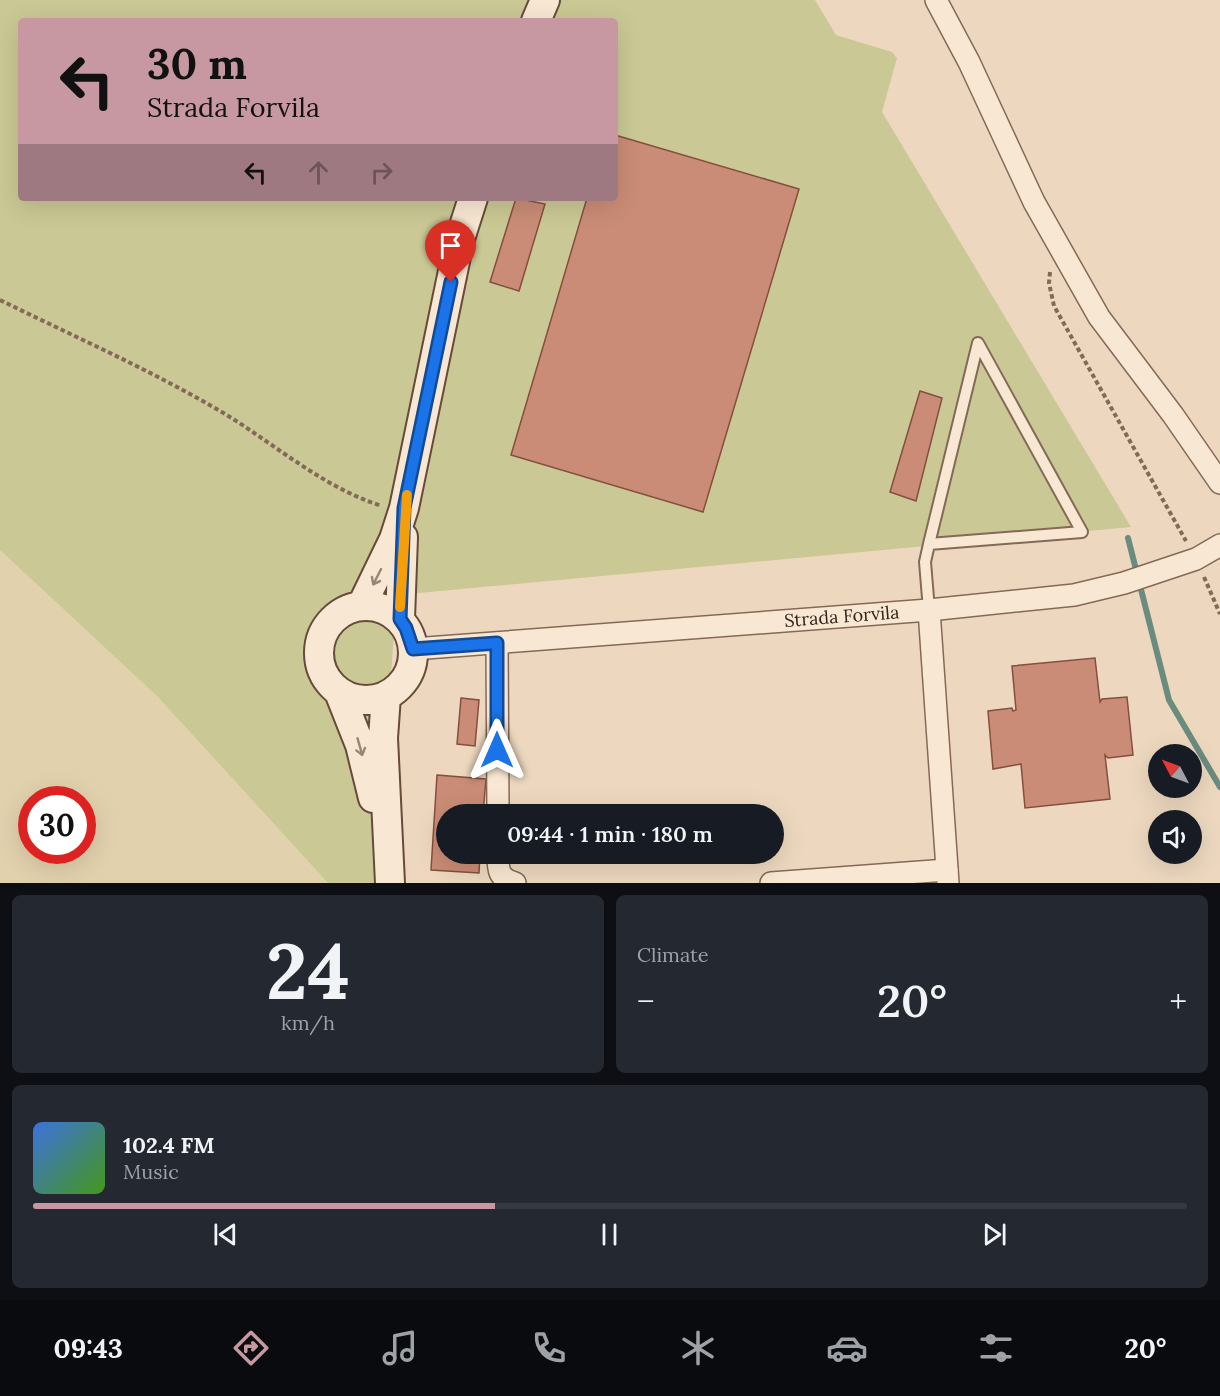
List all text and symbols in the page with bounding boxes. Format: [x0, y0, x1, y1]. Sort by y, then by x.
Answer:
text: 30 m [147, 37, 247, 91]
icon: left [48, 42, 126, 120]
text: Strada Forvila [147, 90, 320, 124]
icon: left [239, 156, 272, 189]
icon: ahead [302, 156, 335, 189]
icon: right [365, 156, 398, 189]
pin [425, 220, 476, 282]
icon: arrive [434, 229, 467, 262]
one-way arrow [370, 568, 382, 586]
street label: Strada Forvila [783, 600, 900, 632]
position arrow [465, 718, 529, 782]
one-way arrow [355, 737, 366, 756]
north arrow [1148, 744, 1202, 798]
map controls [1148, 744, 1202, 864]
speed limit sign: 30 [18, 786, 96, 864]
button: sound [1148, 810, 1202, 864]
text: 09:44 · 1 min · 180 m [507, 820, 713, 848]
text: 24 [266, 921, 350, 1020]
text: Climate [637, 942, 709, 967]
text: 20° [877, 972, 947, 1029]
text: − [637, 980, 655, 1022]
text: + [1169, 980, 1187, 1022]
text: km/h [281, 1010, 335, 1035]
text: 102.4 FM [123, 1131, 215, 1159]
text: Music [123, 1159, 179, 1184]
icon: previous [209, 1218, 242, 1251]
icon: pause [593, 1218, 626, 1251]
icon: next [978, 1218, 1011, 1251]
icon: directions [230, 1327, 272, 1369]
icon: music [379, 1327, 421, 1369]
icon: phone [528, 1327, 570, 1369]
icon: climate [677, 1327, 719, 1369]
icon: car [826, 1327, 868, 1369]
icon: filters [975, 1327, 1017, 1369]
text: 09:43 [54, 1331, 123, 1365]
text: 20° [1124, 1331, 1166, 1365]

